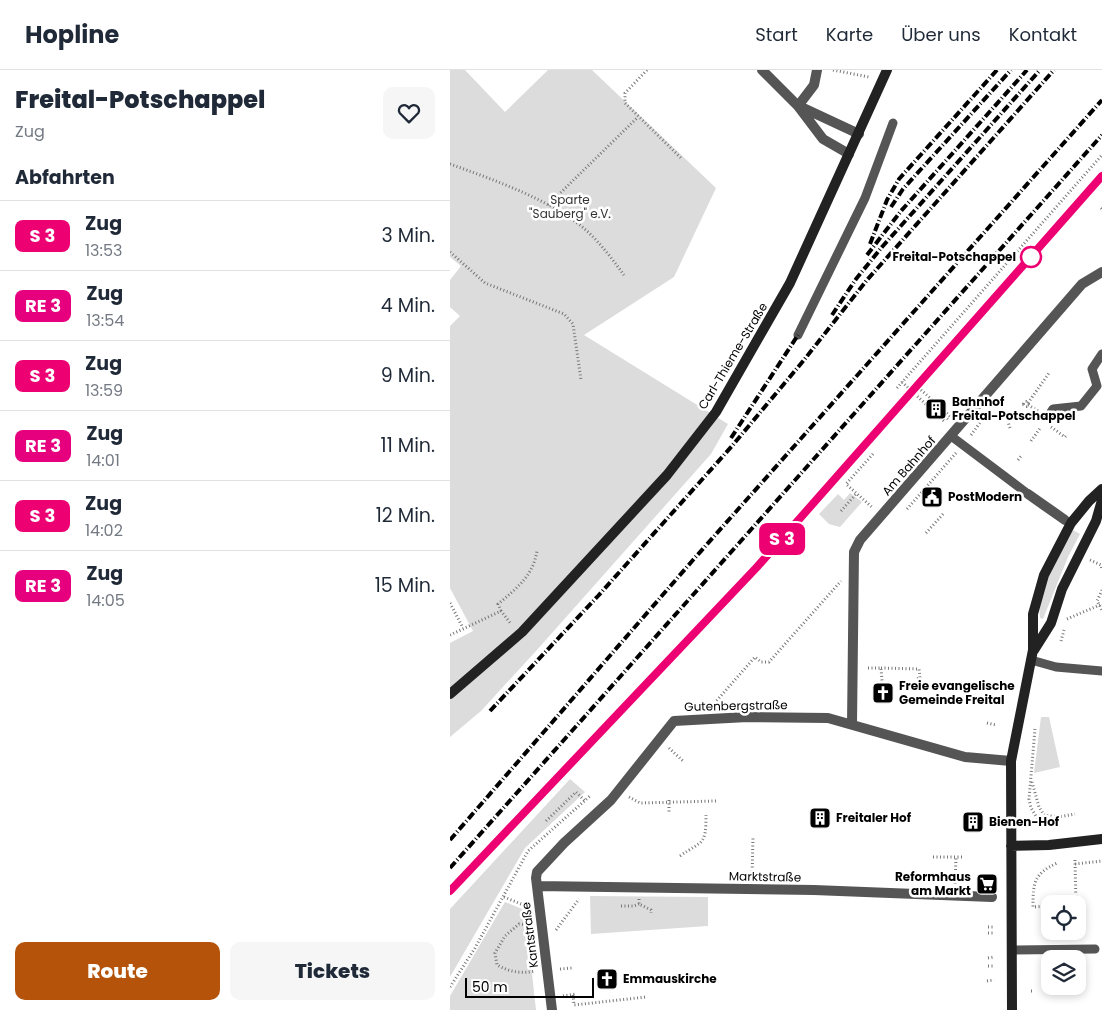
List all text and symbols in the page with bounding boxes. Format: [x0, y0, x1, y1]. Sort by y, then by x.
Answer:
text: Hopline [25, 18, 119, 51]
text: Start [755, 22, 798, 47]
text: Karte [826, 22, 873, 47]
text: Über uns [901, 22, 981, 47]
text: Kontakt [1009, 22, 1077, 47]
text: Freital-Potschappel [15, 83, 266, 116]
button: heart [383, 87, 435, 139]
text: Zug [15, 120, 45, 143]
text: Abfahrten [15, 164, 115, 191]
park label: Sparte "Sauberg" e.V. [529, 191, 611, 222]
text: Zug [85, 210, 122, 237]
text: 3 Min. [382, 222, 435, 249]
text: S 3 [30, 223, 55, 248]
text: 13:53 [85, 239, 122, 262]
marker: Freital-Potschappel [1020, 246, 1042, 268]
place label: Freital-Potschappel [892, 248, 1016, 265]
text: Zug [86, 280, 123, 307]
text: 4 Min. [381, 292, 435, 319]
text: RE 3 [25, 293, 61, 318]
street label: Carl-Thieme-Straße [694, 299, 771, 412]
text: 13:54 [86, 309, 124, 332]
text: Zug [85, 350, 122, 377]
text: 9 Min. [381, 362, 435, 389]
text: S 3 [30, 363, 55, 388]
text: 13:59 [85, 379, 123, 402]
place label: Bahnhof Freital-Potschappel [952, 393, 1076, 424]
building icon: Bahnhof Freital-Potschappel [924, 397, 948, 421]
text: Zug [86, 420, 123, 447]
text: 11 Min. [381, 432, 435, 459]
street label: Am Bahnhof [878, 432, 939, 499]
text: RE 3 [25, 433, 61, 458]
text: 14:01 [86, 449, 120, 472]
public building icon: PostModern [920, 485, 944, 509]
place label: PostModern [948, 488, 1022, 505]
text: Zug [85, 490, 122, 517]
text: 12 Min. [376, 502, 435, 529]
text: S 3 [30, 503, 55, 528]
text: 14:02 [85, 519, 123, 542]
line badge: S 3 [753, 523, 811, 555]
text: S 3 [769, 526, 795, 551]
text: Zug [86, 560, 123, 587]
text: 15 Min. [375, 572, 435, 599]
text: RE 3 [25, 573, 61, 598]
text: 14:05 [86, 589, 125, 612]
place label: Freie evangelische Gemeinde Freital [899, 677, 1015, 708]
church icon: Freie evangelische Gemeinde Freital [871, 681, 895, 705]
street label: Gutenbergstraße [684, 696, 788, 715]
building icon: Freitaler Hof [808, 806, 832, 830]
place label: Freitaler Hof [836, 809, 912, 826]
building icon: Bienen-Hof [961, 810, 985, 834]
place label: Bienen-Hof [989, 813, 1060, 830]
street label: Marktstraße [729, 867, 801, 886]
place label: Reformhaus am Markt [895, 868, 971, 899]
supermarket icon: Reformhaus am Markt [975, 872, 999, 896]
map controls [1041, 895, 1086, 995]
button: locate [1041, 895, 1086, 940]
street label: Kantstraße [517, 901, 542, 969]
button: Route [15, 942, 220, 1000]
button: Tickets [230, 942, 435, 1000]
button: layers [1041, 950, 1086, 995]
church icon: Emmauskirche [595, 967, 619, 991]
place label: Emmauskirche [623, 970, 717, 987]
scale bar [465, 975, 594, 998]
text: 50 m [472, 977, 508, 997]

